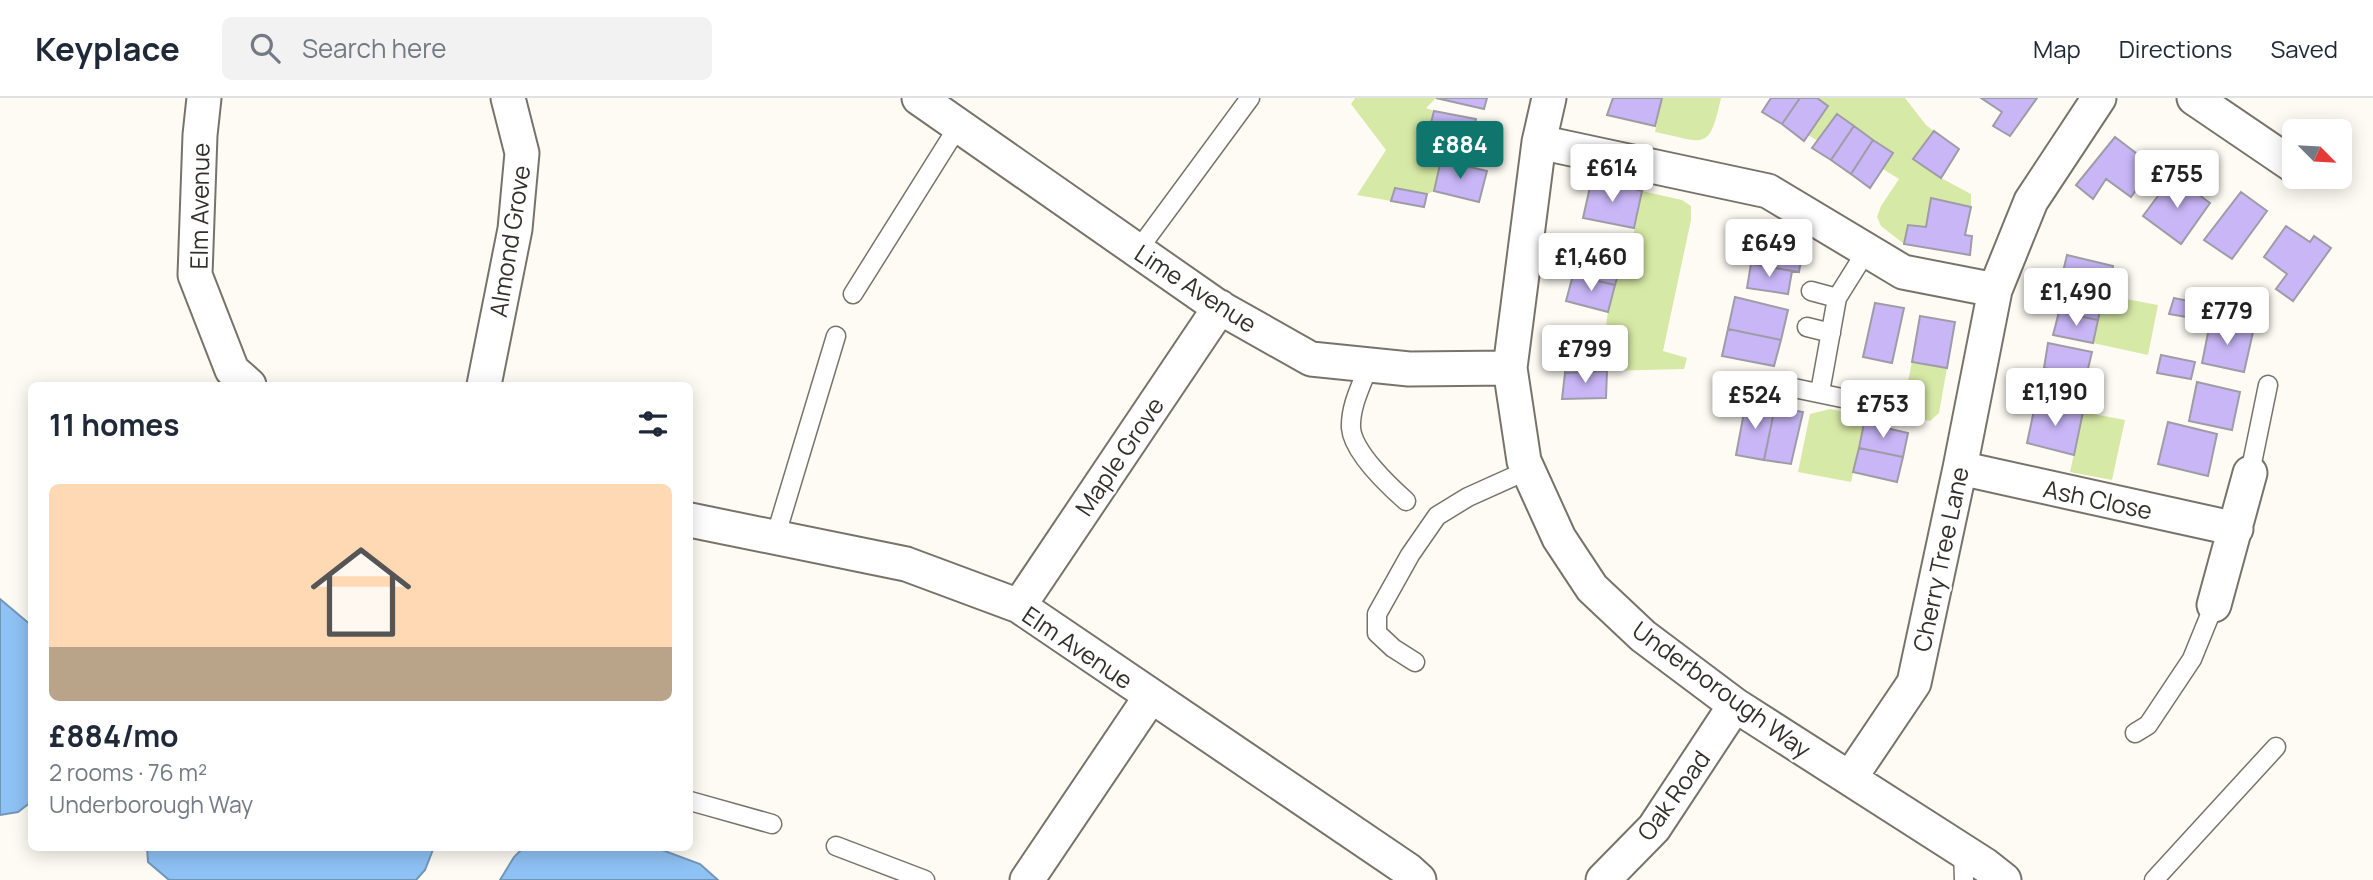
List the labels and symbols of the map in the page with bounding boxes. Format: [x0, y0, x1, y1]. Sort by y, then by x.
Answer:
north arrow [2282, 119, 2352, 189]
pin: £884 [1419, 122, 1501, 181]
street label: Elm Avenue [181, 142, 217, 270]
pin: £614 [1571, 144, 1653, 204]
pin: £755 [2136, 150, 2218, 210]
street label: Almond Grove [481, 163, 537, 319]
pin: £649 [1728, 220, 1810, 279]
pin: £1,460 [1534, 234, 1648, 293]
street label: Lime Avenue [1129, 236, 1263, 340]
pin: £1,490 [2019, 268, 2133, 328]
pin: £779 [2186, 288, 2268, 347]
pin: £799 [1544, 326, 1626, 385]
pin: £1,190 [1998, 368, 2112, 428]
pin: £524 [1714, 372, 1796, 431]
pin: £753 [1842, 380, 1924, 440]
street label: Maple Grove [1067, 390, 1171, 522]
street label: Cherry Tree Lane [1904, 464, 1976, 654]
street label: Ash Close [2041, 471, 2155, 527]
street label: Elm Avenue [1016, 598, 1140, 696]
street label: Underborough Way [1626, 613, 1818, 765]
street label: Oak Road [1629, 743, 1717, 847]

